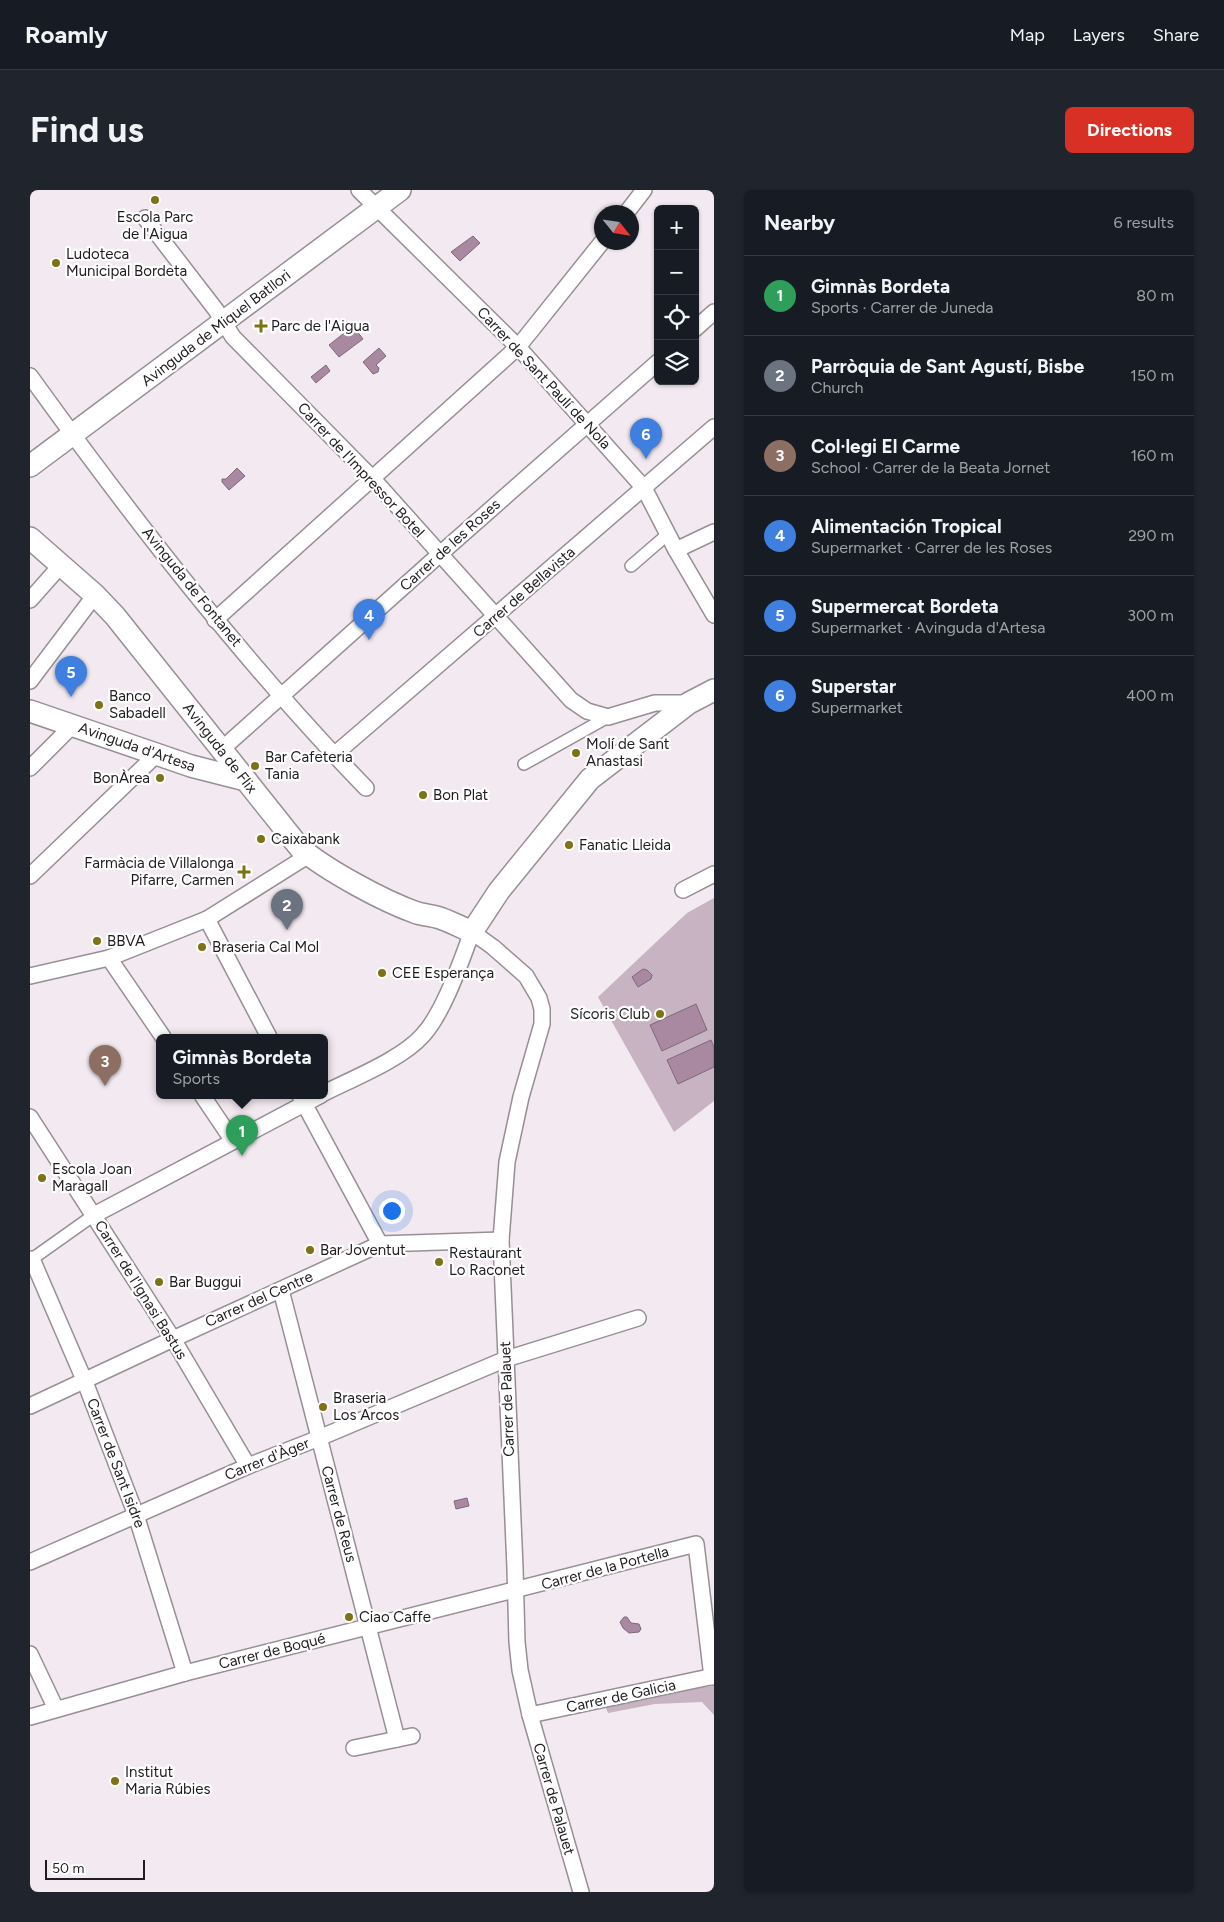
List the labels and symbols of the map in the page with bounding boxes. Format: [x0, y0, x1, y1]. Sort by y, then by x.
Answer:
marker: Escola Parc de l'Aigua [149, 194, 161, 206]
north arrow [594, 205, 639, 250]
place label: Escola Parc de l'Aigua [117, 208, 193, 243]
place label: Ludoteca Municipal Bordeta [66, 245, 187, 280]
marker: Ludoteca Municipal Bordeta [50, 257, 62, 269]
street label: Avinguda de Miquel Batllori [138, 266, 294, 390]
street label: Carrer de Sant Paulí de Nola [473, 303, 615, 453]
place label: Parc de l'Aigua [271, 317, 370, 335]
marker: Parc de l'Aigua [255, 320, 267, 332]
street label: Carrer de l'Impressor Botel [294, 399, 428, 541]
pin: 6 [630, 418, 662, 459]
street label: Carrer de les Roses [396, 495, 504, 595]
street label: Avinguda de Fontanet [138, 524, 246, 651]
street label: Carrer de Bellavista [469, 543, 579, 641]
pin: 4 [353, 599, 385, 640]
pin: 5 [55, 656, 87, 697]
place label: Banco Sabadell [109, 687, 166, 722]
marker: Banco Sabadell [93, 699, 105, 711]
street label: Avinguda de Flix [179, 699, 261, 797]
street label: Avinguda d'Artesa [76, 719, 198, 775]
place label: Molí de Sant Anastasi [586, 735, 670, 770]
marker: Molí de Sant Anastasi [570, 747, 582, 759]
place label: Bar Cafeteria Tania [265, 748, 353, 783]
marker: Bar Cafeteria Tania [249, 760, 261, 772]
place label: BonÀrea [93, 769, 150, 787]
marker: BonÀrea [154, 772, 166, 784]
place label: Bon Plat [433, 786, 489, 804]
marker: Bon Plat [417, 789, 429, 801]
place label: Caixabank [271, 830, 340, 848]
marker: Caixabank [255, 833, 267, 845]
place label: Fanatic Lleida [579, 836, 671, 854]
marker: Fanatic Lleida [563, 839, 575, 851]
place label: Farmàcia de Villalonga Pifarre, Carmen [84, 854, 234, 889]
marker: Farmàcia de Villalonga Pifarre, Carmen [238, 866, 250, 878]
pin: 2 [271, 889, 303, 930]
place label: BBVA [107, 932, 145, 950]
marker: BBVA [91, 935, 103, 947]
place label: Braseria Cal Mol [212, 938, 319, 956]
marker: Braseria Cal Mol [196, 941, 208, 953]
place label: CEE Esperança [392, 964, 494, 982]
marker: CEE Esperança [376, 967, 388, 979]
place label: Sícoris Club [570, 1005, 650, 1023]
marker: Sícoris Club [654, 1008, 666, 1020]
pin: 3 [89, 1045, 121, 1086]
pin: 1 [226, 1115, 258, 1156]
place label: Escola Joan Maragall [52, 1160, 132, 1195]
marker: Escola Joan Maragall [36, 1172, 48, 1184]
your location [379, 1198, 405, 1224]
street label: Carrer de l'Ignasi Bastus [91, 1217, 191, 1363]
place label: Bar Joventut [320, 1241, 406, 1259]
marker: Bar Joventut [304, 1244, 316, 1256]
place label: Restaurant Lo Raconet [449, 1244, 526, 1279]
marker: Restaurant Lo Raconet [433, 1256, 445, 1268]
street label: Carrer del Centre [202, 1267, 316, 1331]
place label: Bar Buggui [169, 1273, 242, 1291]
marker: Bar Buggui [153, 1276, 165, 1288]
street label: Carrer de Palauet [496, 1341, 518, 1457]
place label: Braseria Los Arcos [333, 1389, 399, 1424]
street label: Carrer de Sant Isidre [83, 1396, 149, 1530]
marker: Braseria Los Arcos [317, 1401, 329, 1413]
street label: Carrer d'Àger [222, 1434, 312, 1484]
street label: Carrer de Reus [317, 1464, 361, 1564]
street label: Carrer de la Portella [539, 1542, 671, 1594]
place label: Ciao Caffe [359, 1608, 431, 1626]
marker: Ciao Caffe [343, 1611, 355, 1623]
street label: Carrer de Boqué [217, 1629, 327, 1673]
street label: Carrer de Galicia [565, 1676, 677, 1716]
street label: Carrer de Palauet [529, 1741, 579, 1857]
place label: Institut Maria Rúbies [125, 1763, 210, 1798]
marker: Institut Maria Rúbies [109, 1775, 121, 1787]
scale bar [45, 1857, 145, 1880]

